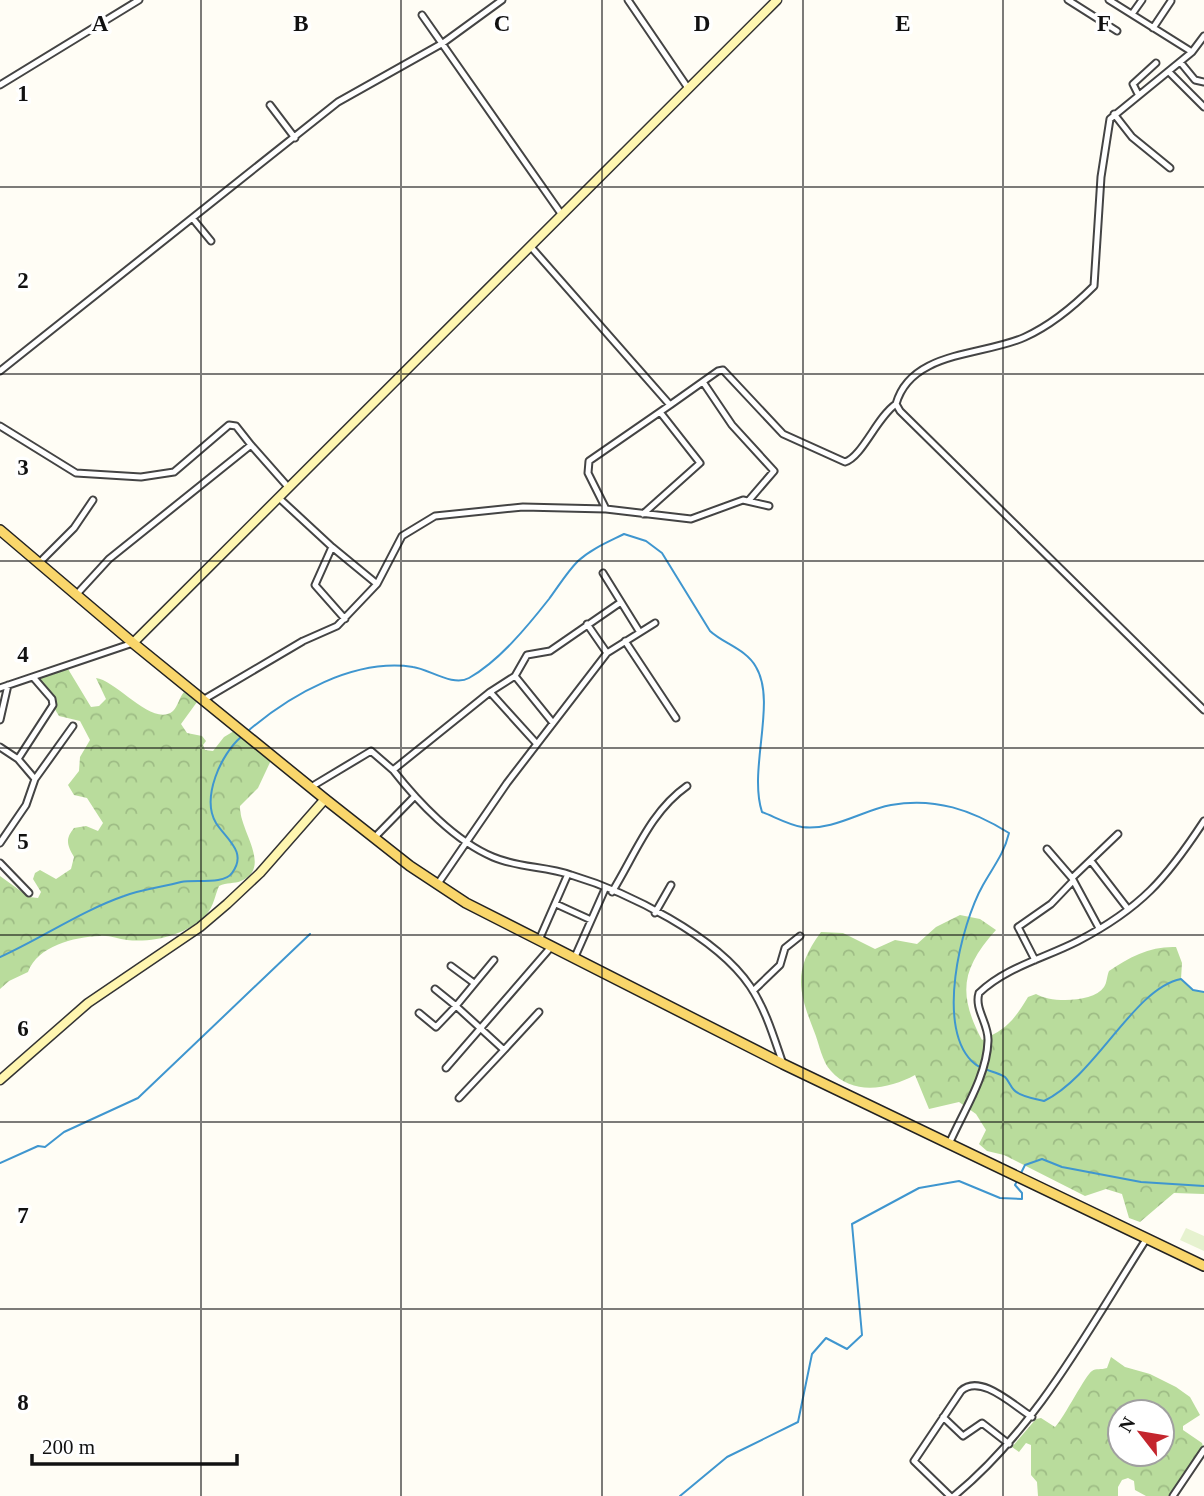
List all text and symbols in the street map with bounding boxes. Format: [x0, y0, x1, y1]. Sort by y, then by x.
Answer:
text: A [92, 11, 109, 36]
text: B [293, 11, 309, 36]
text: C [494, 11, 510, 36]
text: D [694, 11, 710, 36]
text: E [895, 11, 911, 36]
text: F [1097, 11, 1111, 36]
text: 1 [17, 81, 29, 106]
text: 2 [17, 268, 29, 293]
text: 3 [17, 455, 29, 480]
text: 4 [17, 642, 29, 667]
text: 5 [17, 829, 29, 854]
text: 6 [17, 1016, 29, 1041]
text: 7 [17, 1203, 29, 1228]
text: 8 [17, 1390, 29, 1415]
north arrow [1106, 1398, 1176, 1468]
text: N [1114, 1413, 1140, 1436]
scale bar [32, 1422, 236, 1466]
text: 200 m [42, 1435, 95, 1459]

